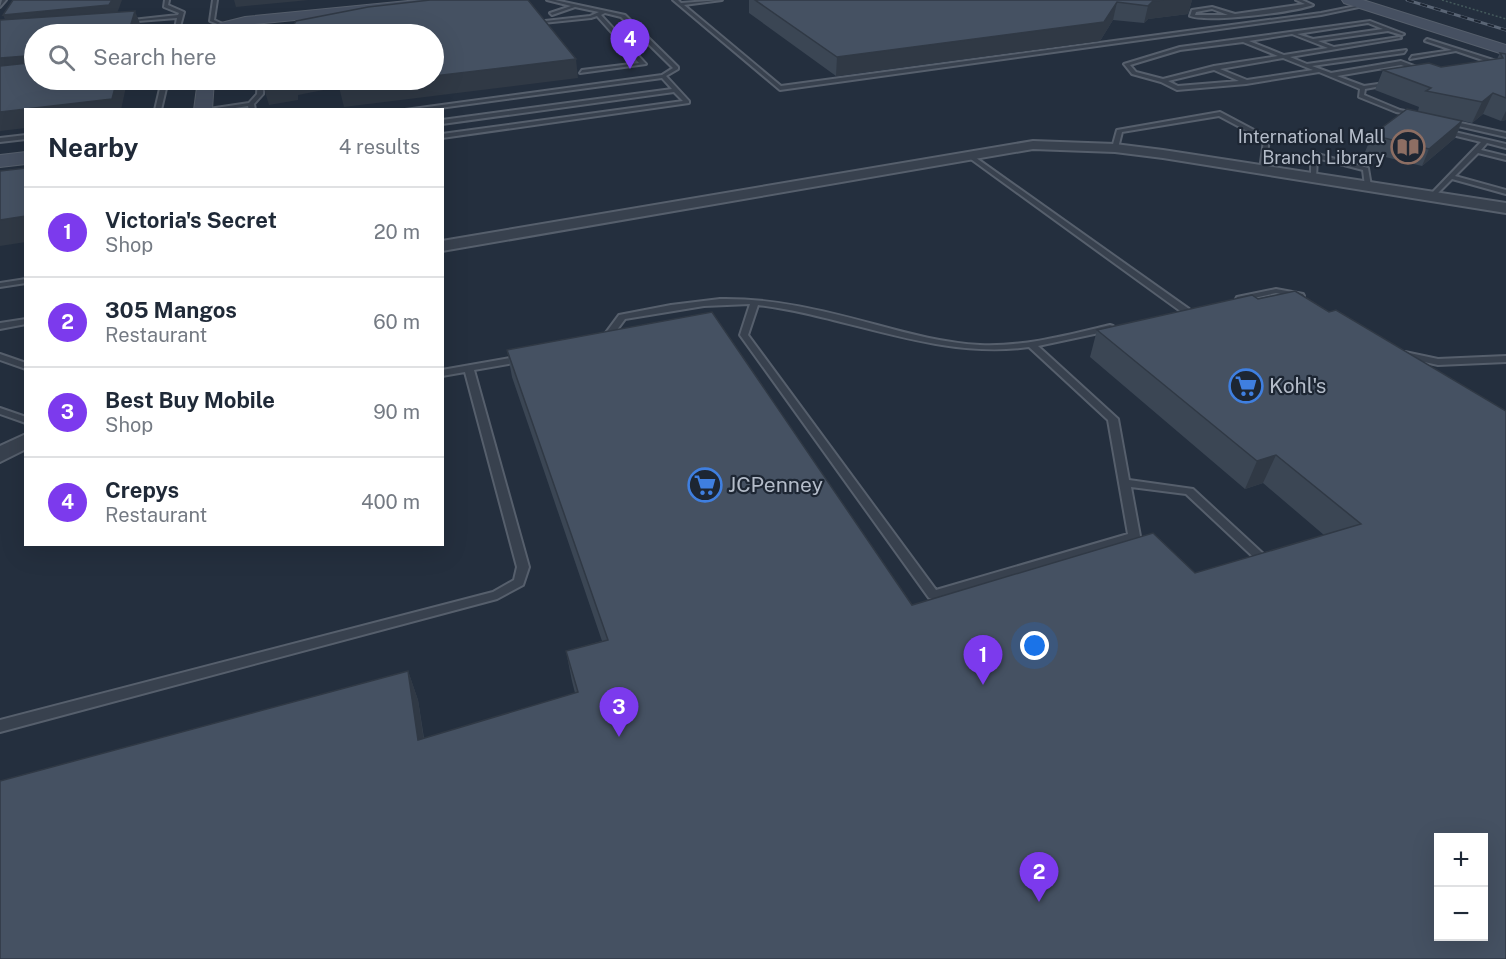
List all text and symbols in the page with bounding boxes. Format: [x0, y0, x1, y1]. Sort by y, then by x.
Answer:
pin: 4 [610, 20, 650, 69]
search box [24, 24, 444, 90]
icon: search [45, 41, 78, 74]
text: Search here [93, 44, 217, 70]
place label: International Mall Branch Library [1238, 126, 1385, 168]
library icon: International Mall Branch Library [1390, 129, 1426, 165]
text: Nearby [48, 132, 138, 163]
text: 4 results [339, 135, 420, 159]
text: Victoria's Secret [105, 207, 277, 233]
text: 1 [63, 220, 72, 244]
text: 20 m [374, 220, 420, 244]
text: Shop [105, 233, 153, 257]
text: 305 Mangos [105, 297, 237, 323]
text: 2 [61, 310, 74, 334]
text: 60 m [373, 310, 420, 334]
text: Restaurant [105, 323, 207, 347]
supermarket icon: Kohl's [1228, 368, 1264, 404]
place label: Kohl's [1269, 373, 1326, 398]
text: Best Buy Mobile [105, 387, 275, 413]
text: 3 [61, 400, 74, 424]
text: 90 m [373, 400, 420, 424]
text: Shop [105, 413, 153, 437]
supermarket icon: JCPenney [687, 467, 723, 503]
place label: JCPenney [728, 472, 823, 497]
text: Crepys [105, 477, 179, 503]
text: 4 [61, 490, 74, 514]
text: 400 m [361, 490, 420, 514]
text: Restaurant [105, 503, 207, 527]
your location [1020, 631, 1049, 660]
pin: 1 [964, 636, 1002, 685]
pin: 3 [600, 688, 638, 737]
map controls [1434, 833, 1488, 941]
button: + [1434, 833, 1488, 887]
pin: 2 [1020, 852, 1058, 902]
button: − [1434, 887, 1488, 941]

